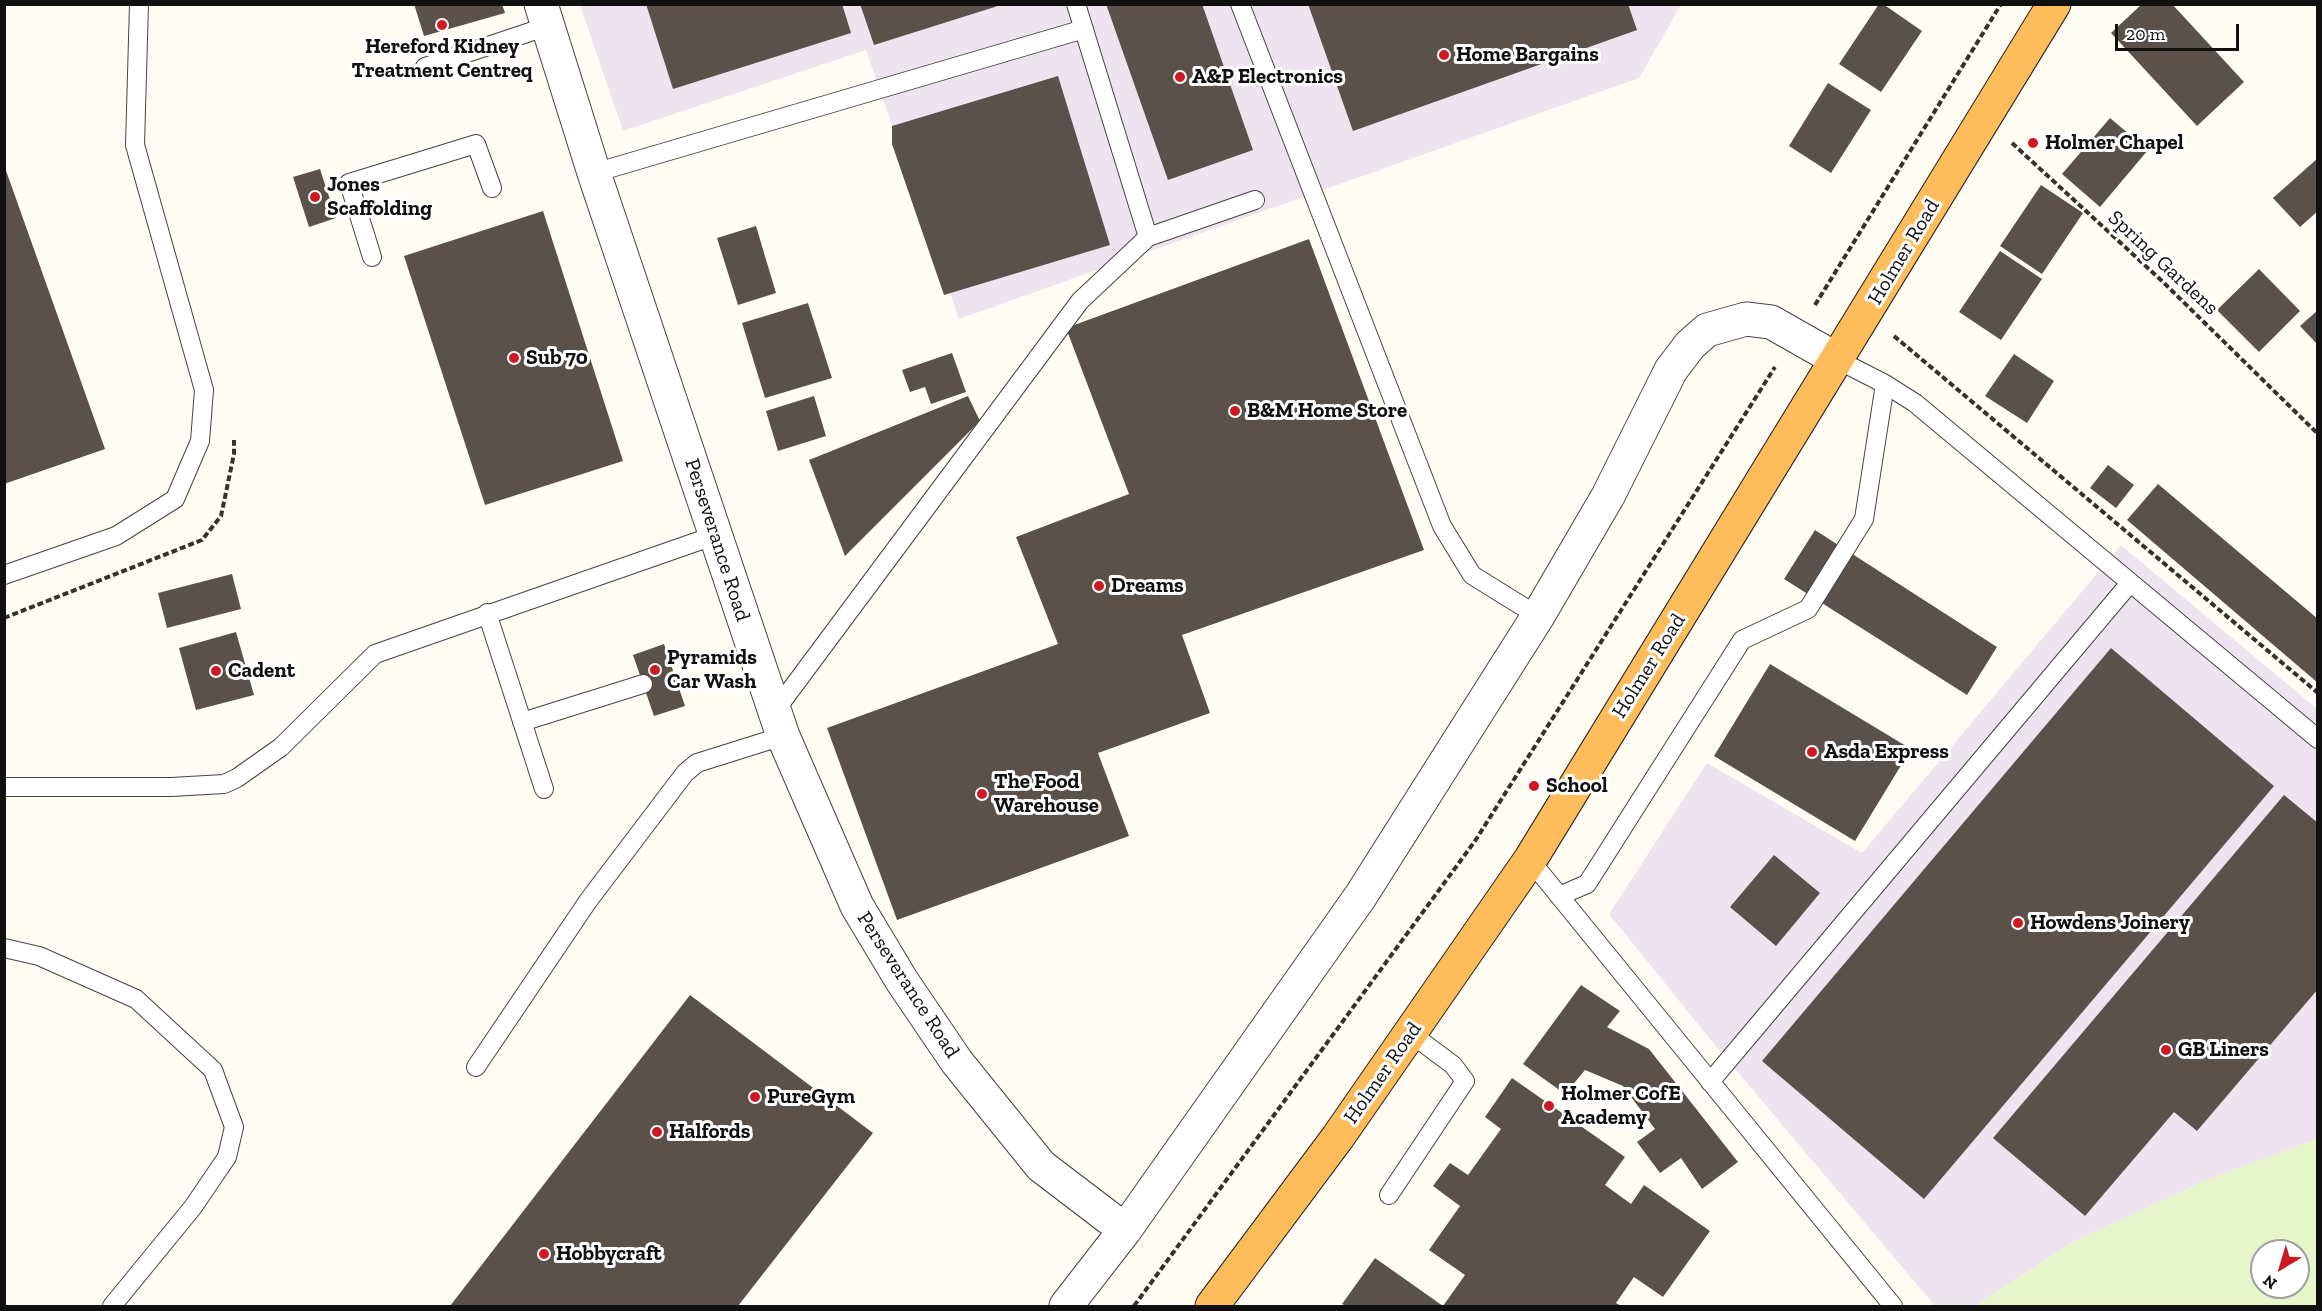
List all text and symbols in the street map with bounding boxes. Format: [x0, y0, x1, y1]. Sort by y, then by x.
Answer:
scale bar [2118, 12, 2242, 50]
marker: Hereford Kidney Treatment Centreq [435, 18, 449, 32]
text: 20 m [2126, 23, 2165, 45]
place label: Hereford Kidney Treatment Centreq [352, 34, 532, 84]
place label: Home Bargains [1456, 42, 1599, 68]
marker: Home Bargains [1437, 48, 1451, 62]
place label: A&P Electronics [1192, 64, 1343, 90]
marker: A&P Electronics [1173, 70, 1187, 84]
place label: Holmer Chapel [2045, 130, 2184, 156]
marker: Holmer Chapel [2026, 136, 2040, 150]
place label: Jones Scaffolding [327, 172, 432, 222]
marker: Jones Scaffolding [308, 190, 322, 204]
street label: Holmer Road [1863, 195, 1945, 309]
street label: Spring Gardens [2103, 205, 2223, 321]
place label: Sub 70 [526, 345, 588, 371]
marker: Sub 70 [507, 351, 521, 365]
place label: B&M Home Store [1247, 398, 1407, 424]
marker: B&M Home Store [1228, 404, 1242, 418]
street label: Perseverance Road [679, 455, 755, 625]
place label: Dreams [1111, 573, 1184, 599]
marker: Dreams [1092, 579, 1106, 593]
street label: Holmer Road [1607, 609, 1691, 723]
place label: Pyramids Car Wash [667, 645, 757, 695]
place label: Cadent [228, 658, 295, 684]
marker: Pyramids Car Wash [648, 663, 662, 677]
marker: Cadent [209, 664, 223, 678]
place label: Asda Express [1824, 739, 1949, 765]
marker: Asda Express [1805, 745, 1819, 759]
place label: The Food Warehouse [994, 769, 1099, 819]
place label: School [1546, 773, 1608, 799]
marker: School [1527, 779, 1541, 793]
marker: The Food Warehouse [975, 787, 989, 801]
street label: Perseverance Road [851, 907, 965, 1063]
place label: Howdens Joinery [2030, 910, 2190, 936]
marker: Howdens Joinery [2011, 916, 2025, 930]
street label: Holmer Road [1339, 1017, 1427, 1129]
place label: GB Liners [2178, 1037, 2269, 1063]
marker: GB Liners [2159, 1043, 2173, 1057]
place label: Holmer CofE Academy [1561, 1081, 1681, 1131]
place label: PureGym [767, 1084, 855, 1110]
marker: PureGym [748, 1090, 762, 1104]
marker: Holmer CofE Academy [1542, 1099, 1556, 1113]
place label: Halfords [669, 1119, 750, 1145]
marker: Halfords [650, 1125, 664, 1139]
north arrow [2250, 1239, 2310, 1299]
place label: Hobbycraft [556, 1241, 662, 1267]
marker: Hobbycraft [537, 1247, 551, 1261]
text: N [2259, 1271, 2280, 1293]

